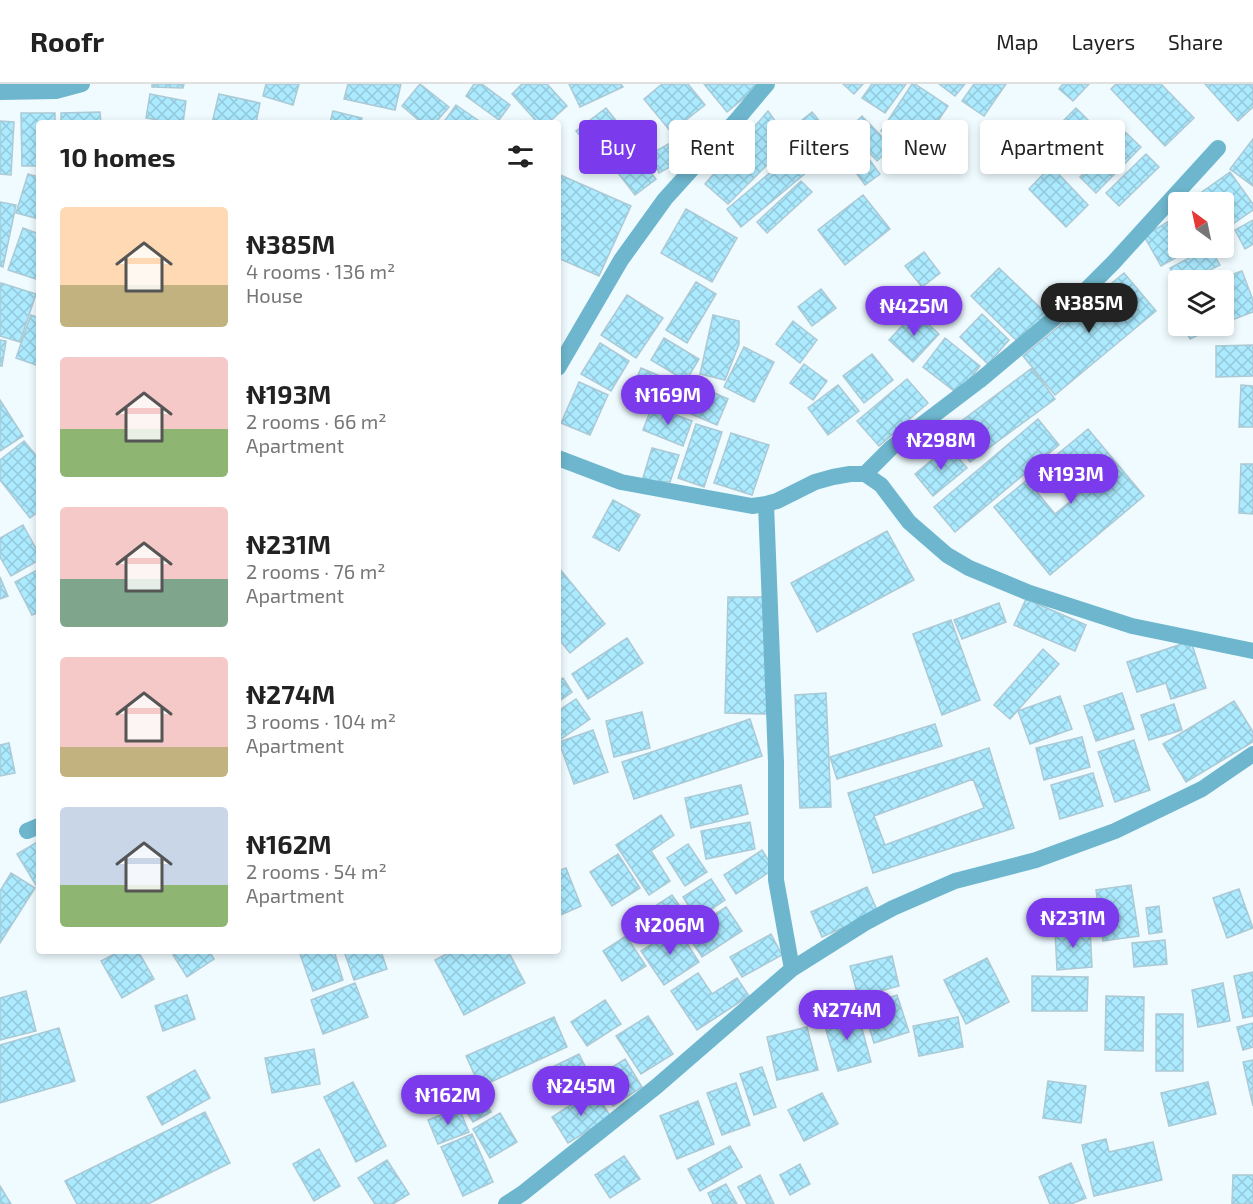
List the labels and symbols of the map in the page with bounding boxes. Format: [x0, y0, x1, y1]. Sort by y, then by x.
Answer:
north arrow [1168, 192, 1234, 258]
pin: ₦385M [1047, 283, 1131, 334]
pin: ₦425M [872, 286, 956, 337]
pin: ₦169M [626, 375, 710, 426]
pin: ₦298M [899, 420, 983, 471]
pin: ₦193M [1029, 454, 1113, 505]
pin: ₦231M [1031, 898, 1115, 949]
pin: ₦206M [628, 905, 712, 956]
pin: ₦274M [805, 990, 889, 1041]
pin: ₦245M [539, 1066, 623, 1117]
pin: ₦162M [406, 1075, 490, 1126]

